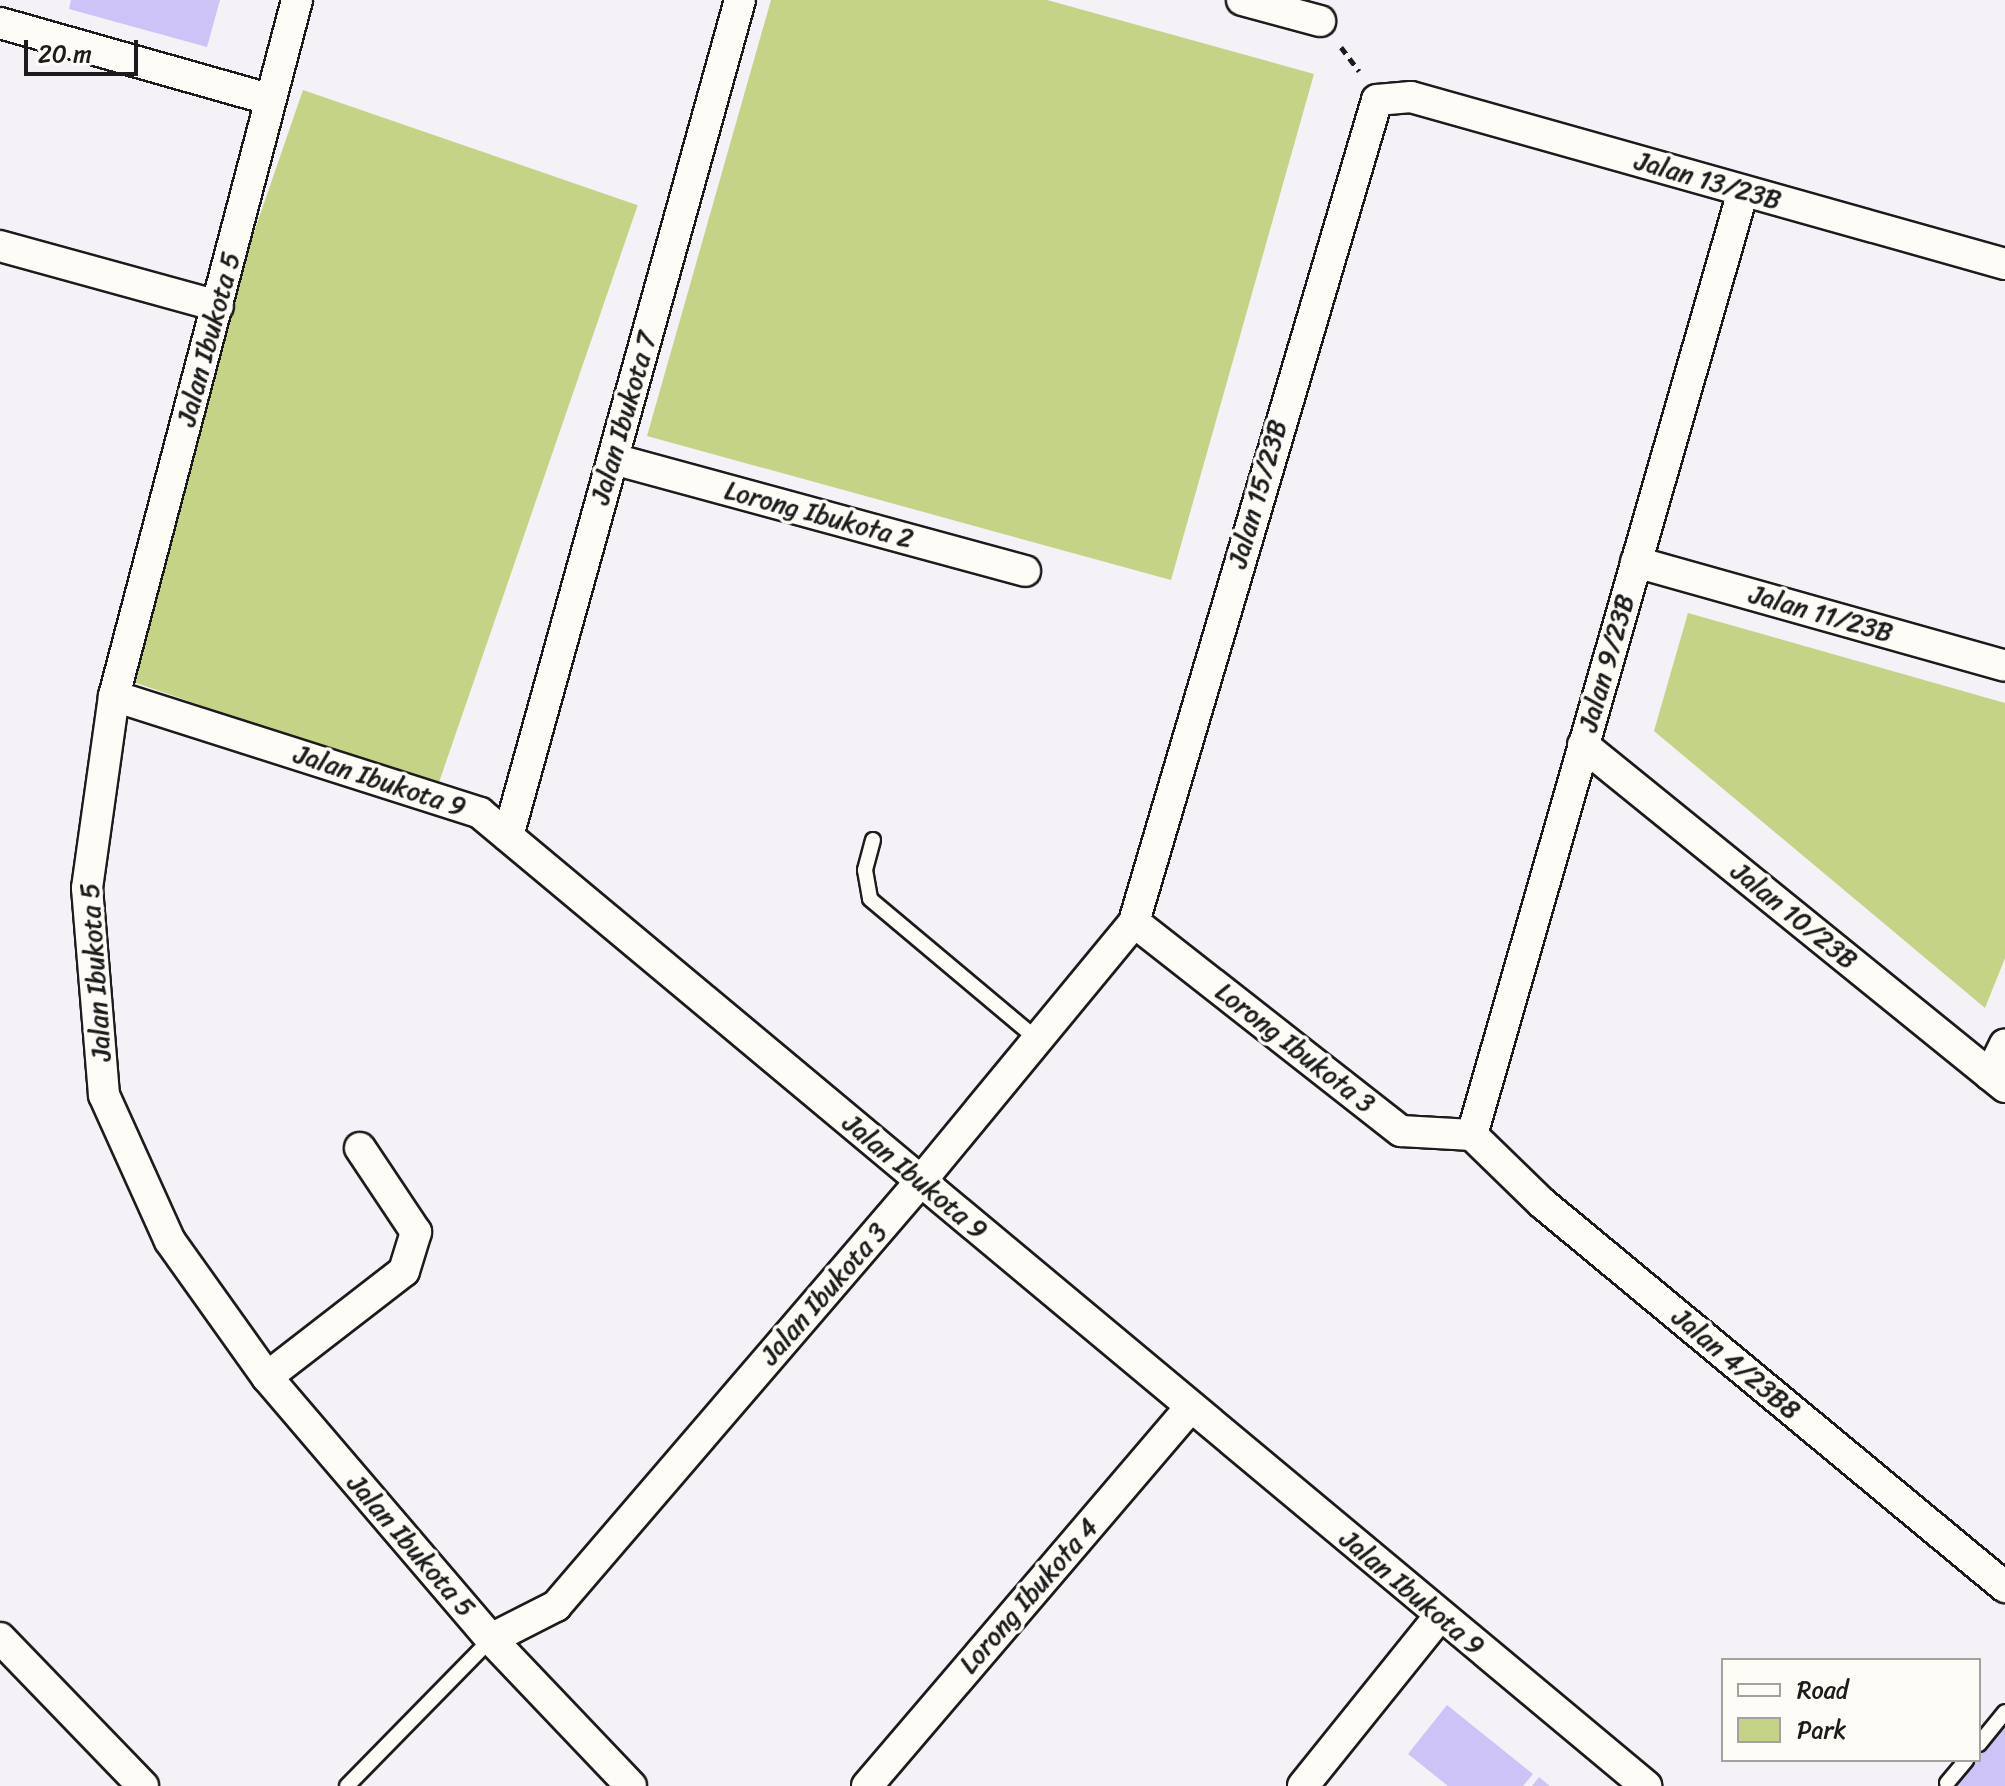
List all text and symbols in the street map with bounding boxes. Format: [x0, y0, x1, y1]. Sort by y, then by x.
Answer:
scale bar [28, 24, 142, 74]
text: 20 m [38, 33, 92, 75]
street label: Jalan 13/23B [1631, 145, 1785, 217]
street label: Jalan Ibukota 5 [171, 249, 247, 429]
street label: Jalan Ibukota 7 [585, 329, 663, 507]
street label: Jalan 15/23B [1222, 417, 1294, 571]
street label: Lorong Ibukota 2 [721, 475, 917, 555]
street label: Jalan 11/23B [1746, 579, 1896, 649]
street label: Jalan 9/23B [1573, 591, 1641, 735]
street label: Jalan Ibukota 9 [290, 739, 470, 823]
street label: Jalan 10/23B [1725, 856, 1863, 976]
street label: Jalan Ibukota 5 [74, 882, 118, 1062]
street label: Lorong Ibukota 3 [1209, 976, 1381, 1120]
street label: Jalan Ibukota 9 [837, 1108, 993, 1246]
street label: Jalan Ibukota 3 [754, 1217, 894, 1371]
street label: Jalan 4/23B8 [1666, 1302, 1806, 1426]
street label: Jalan Ibukota 5 [341, 1469, 481, 1623]
street label: Lorong Ibukota 4 [953, 1512, 1105, 1680]
street label: Jalan Ibukota 9 [1334, 1524, 1490, 1662]
legend [1721, 1658, 1981, 1762]
text: Road [1797, 1669, 1848, 1711]
text: Park [1797, 1709, 1846, 1751]

